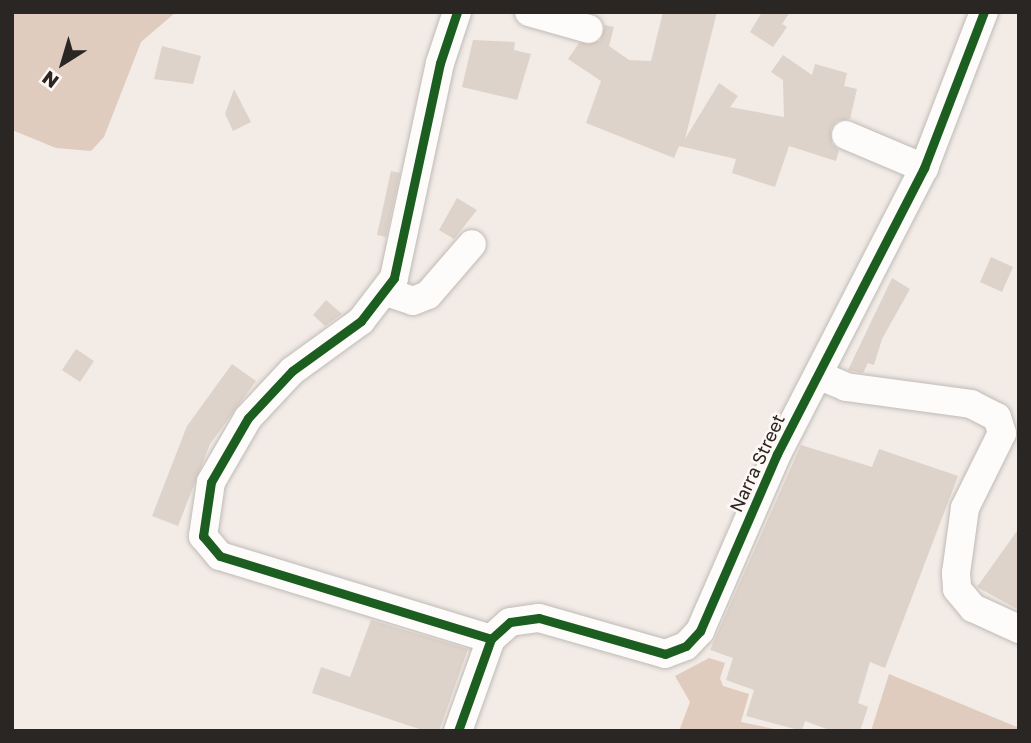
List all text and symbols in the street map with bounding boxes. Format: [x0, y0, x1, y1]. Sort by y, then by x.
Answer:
north arrow [28, 28, 98, 98]
text: N [37, 67, 63, 94]
street label: Narra Street [725, 411, 789, 515]

